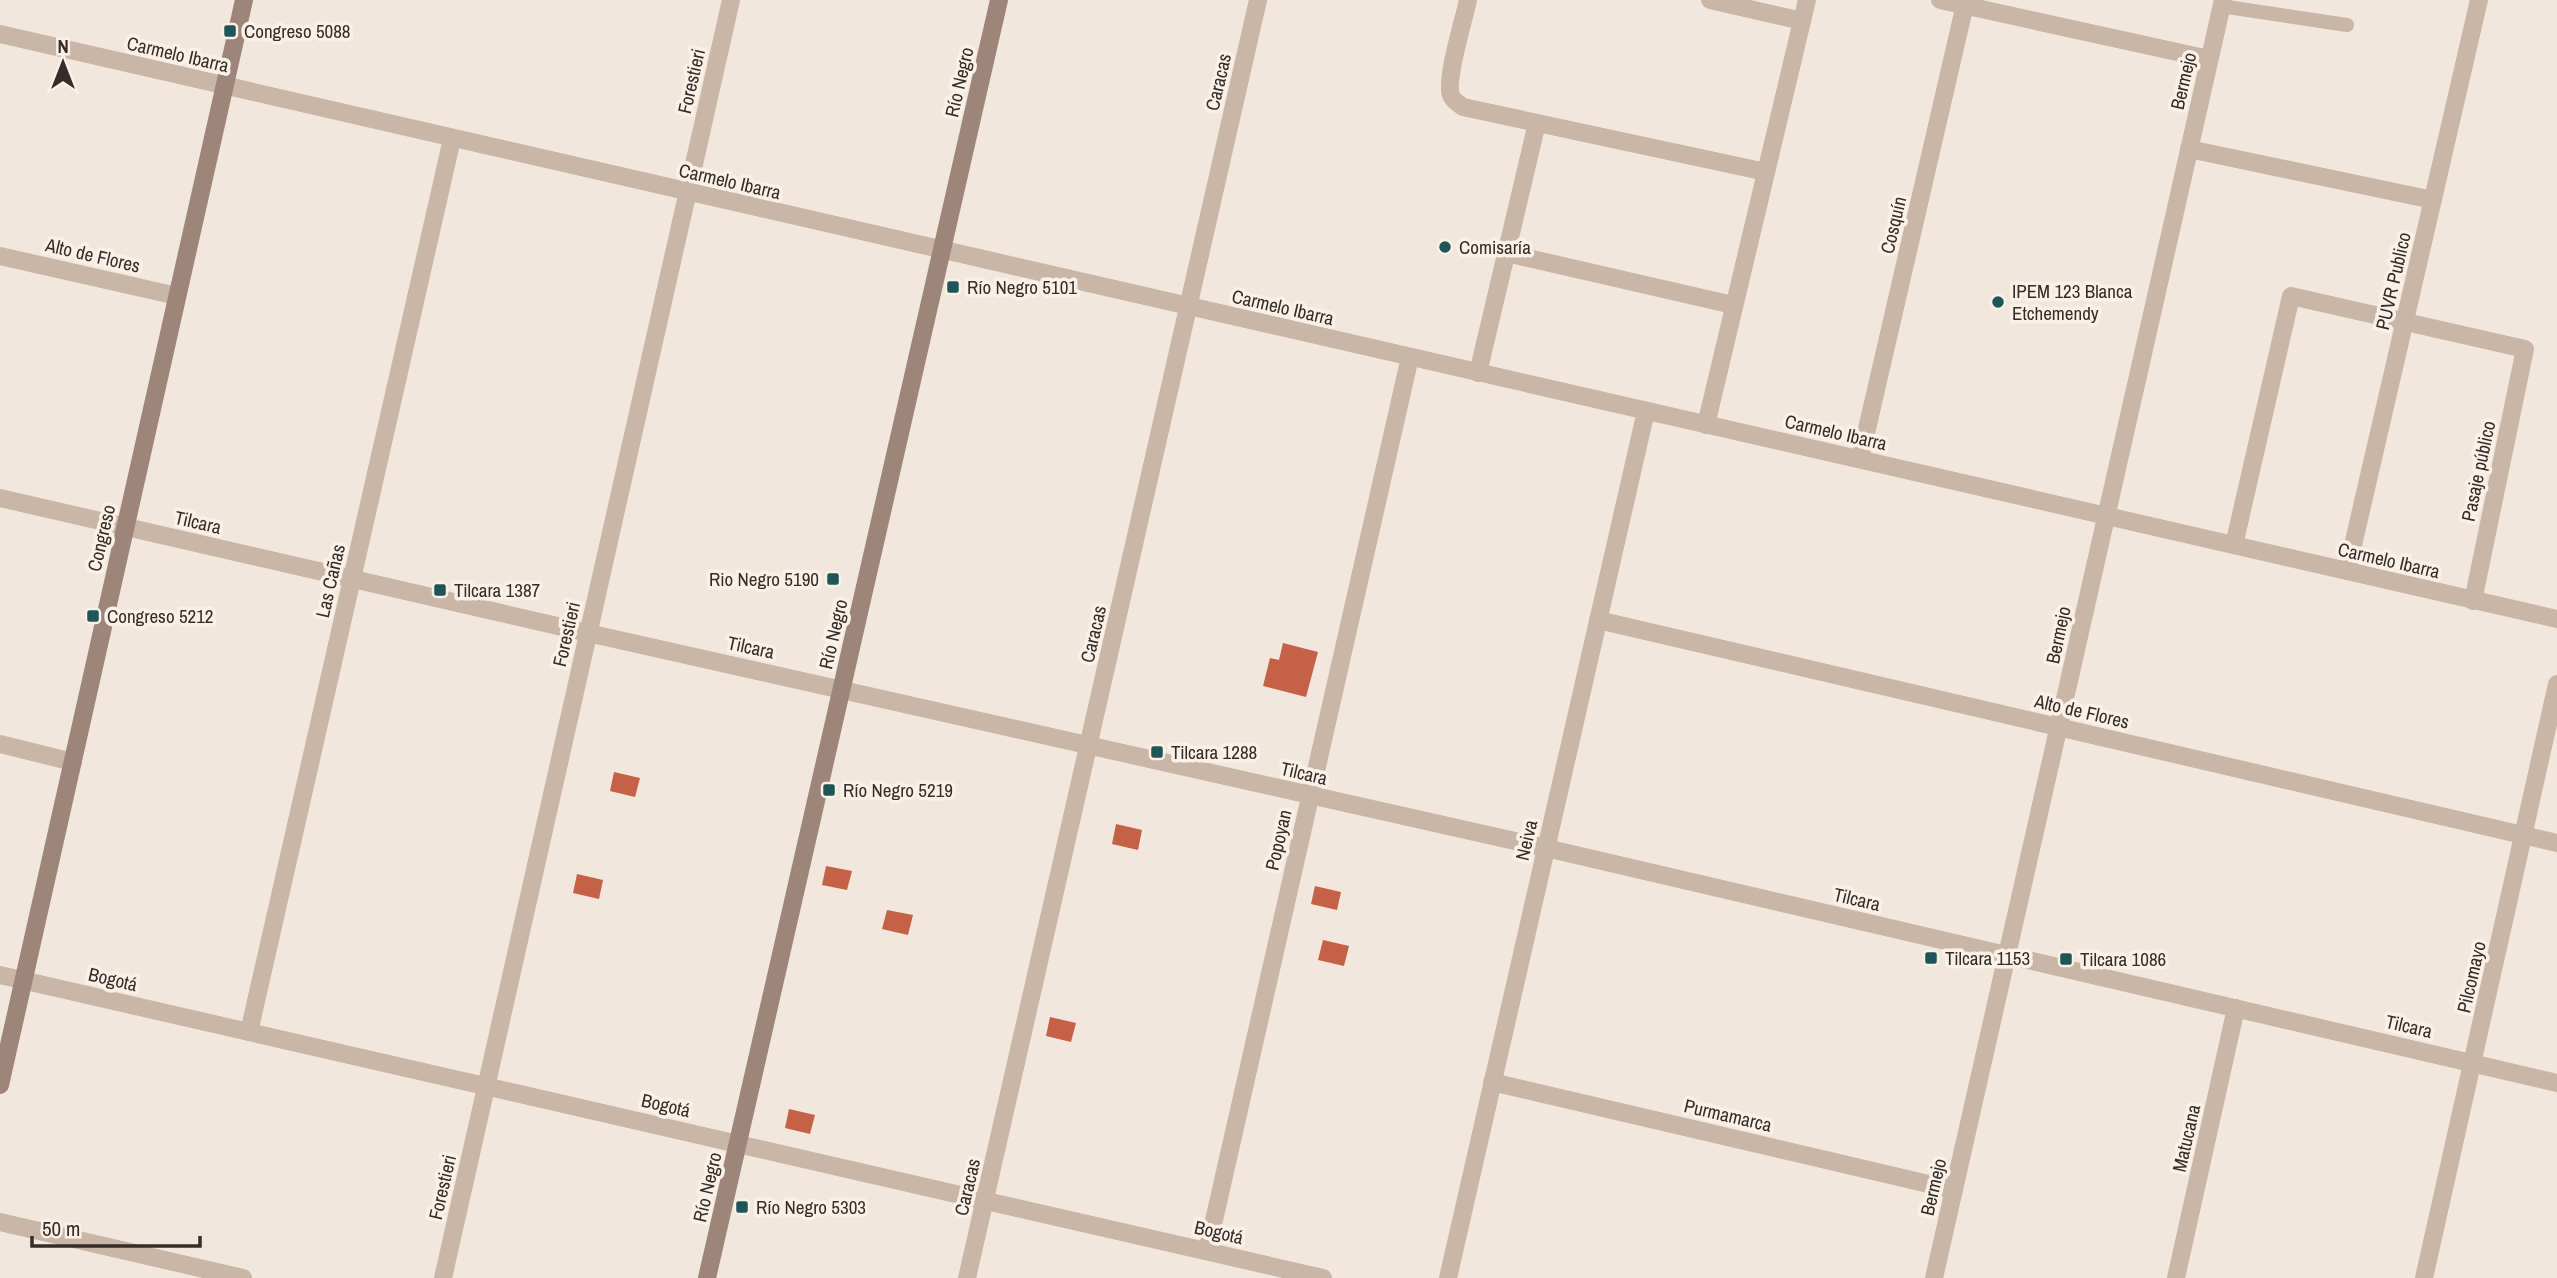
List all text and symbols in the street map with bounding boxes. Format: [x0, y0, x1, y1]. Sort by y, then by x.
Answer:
place label: Congreso 5088 [244, 18, 351, 44]
marker: Congreso 5088 [222, 23, 238, 39]
north arrow [28, 28, 98, 98]
street label: Carmelo Ibarra [124, 30, 232, 78]
text: N [57, 33, 69, 59]
street label: Río Negro [938, 44, 980, 120]
street label: Forestieri [671, 46, 711, 116]
street label: Bermejo [2164, 50, 2202, 112]
street label: Caracas [1199, 51, 1237, 113]
street label: Carmelo Ibarra [676, 157, 784, 205]
street label: Cosquín [1874, 194, 1912, 256]
street label: PUVR Publico [2369, 230, 2417, 332]
street label: Alto de Flores [42, 231, 143, 279]
place label: Comisaría [1459, 234, 1531, 260]
marker: Comisaría [1437, 239, 1453, 255]
place label: Río Negro 5101 [967, 274, 1077, 300]
place label: IPEM 123 Blanca Etchemendy [2012, 278, 2133, 326]
marker: Río Negro 5101 [945, 279, 961, 295]
street label: Carmelo Ibarra [1229, 283, 1337, 331]
marker: IPEM 123 Blanca Etchemendy [1990, 294, 2006, 310]
street label: Carmelo Ibarra [1782, 408, 1890, 456]
street label: Pasaje público [2455, 418, 2501, 524]
street label: Congreso [81, 502, 121, 574]
street label: Tilcara [172, 504, 224, 540]
street label: Carmelo Ibarra [2335, 536, 2443, 584]
street label: Las Cañas [309, 542, 351, 620]
place label: Rio Negro 5190 [709, 566, 819, 592]
marker: Rio Negro 5190 [825, 571, 841, 587]
place label: Tilcara 1387 [454, 577, 541, 603]
marker: Tilcara 1387 [432, 582, 448, 598]
street label: Río Negro [812, 596, 854, 672]
street label: Forestieri [546, 599, 586, 669]
place label: Congreso 5212 [107, 603, 214, 629]
street label: Caracas [1074, 603, 1112, 665]
street label: Bermejo [2039, 604, 2077, 666]
marker: Congreso 5212 [85, 608, 101, 624]
street label: Tilcara [725, 629, 777, 665]
street label: Alto de Flores [2031, 687, 2132, 735]
place label: Tilcara 1288 [1171, 739, 1257, 765]
marker: Tilcara 1288 [1149, 744, 1165, 760]
street label: Tilcara [1278, 755, 1330, 791]
place label: Río Negro 5219 [843, 777, 953, 803]
marker: Río Negro 5219 [821, 782, 837, 798]
street label: Popoyan [1258, 807, 1298, 873]
street label: Neiva [1509, 817, 1543, 863]
street label: Tilcara [1831, 881, 1883, 917]
street label: Pilcomayo [2450, 939, 2492, 1015]
place label: Tilcara 1153 [1945, 945, 2030, 971]
place label: Tilcara 1086 [2080, 946, 2166, 972]
marker: Tilcara 1153 [1923, 950, 1939, 966]
marker: Tilcara 1086 [2058, 951, 2074, 967]
street label: Bogotá [86, 961, 140, 997]
street label: Tilcara [2383, 1008, 2435, 1044]
street label: Bogotá [639, 1087, 693, 1123]
street label: Purmamarca [1682, 1092, 1775, 1138]
street label: Matucana [2166, 1101, 2206, 1174]
street label: Río Negro [686, 1149, 728, 1225]
street label: Forestieri [422, 1152, 462, 1222]
street label: Caracas [948, 1156, 986, 1218]
street label: Bermejo [1914, 1156, 1952, 1218]
place label: Río Negro 5303 [756, 1194, 866, 1220]
marker: Río Negro 5303 [734, 1199, 750, 1215]
scale bar [32, 1204, 200, 1248]
text: 50 m [42, 1214, 80, 1243]
street label: Bogotá [1192, 1214, 1246, 1250]

